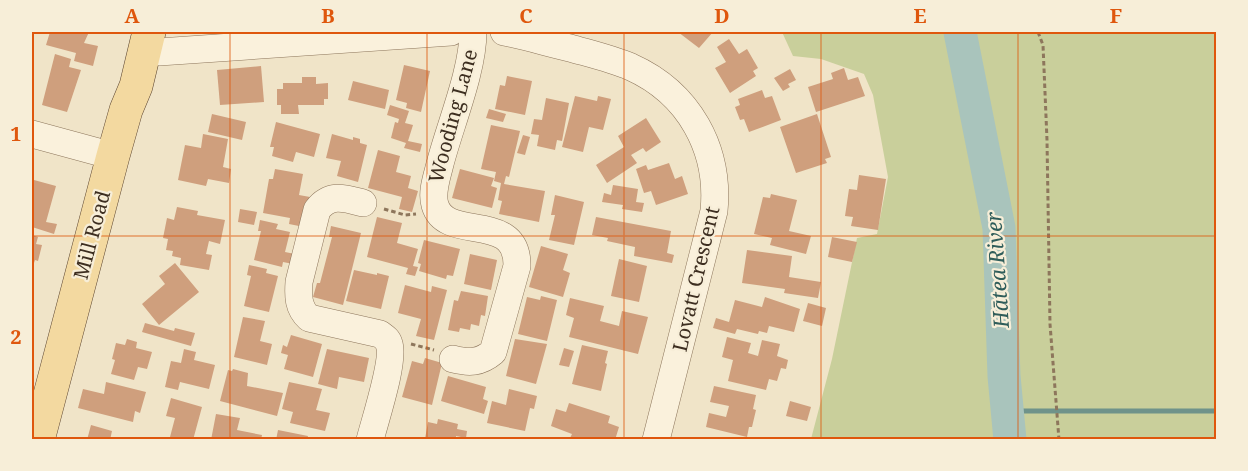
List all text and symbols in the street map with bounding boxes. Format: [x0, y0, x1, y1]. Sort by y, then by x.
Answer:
text: A [124, 2, 140, 29]
text: B [321, 2, 335, 29]
text: C [519, 2, 533, 29]
text: D [714, 2, 730, 29]
text: E [913, 2, 927, 29]
text: F [1110, 2, 1122, 29]
street label: Wooding Lane [422, 46, 483, 186]
text: 1 [10, 120, 22, 147]
street label: Mill Road [67, 187, 116, 282]
street label: Lovatt Crescent [666, 204, 725, 354]
water label: Hātea River [979, 211, 1015, 330]
text: 2 [10, 323, 22, 350]

